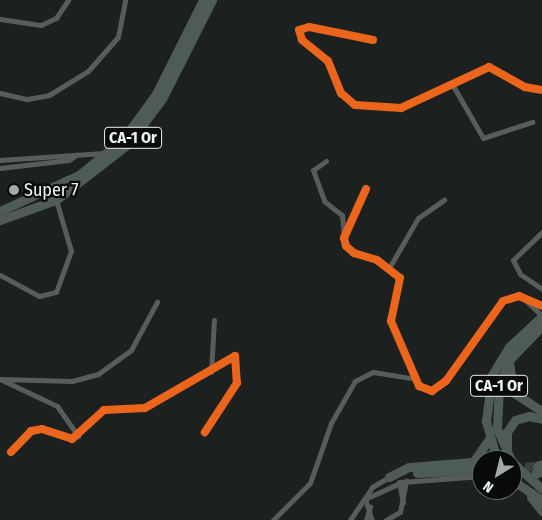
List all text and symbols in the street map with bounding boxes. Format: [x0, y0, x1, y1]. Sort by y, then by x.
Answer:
road number: CA-1 Or [103, 125, 163, 152]
place label: Super 7 [24, 179, 79, 201]
marker: Super 7 [8, 184, 20, 196]
road number: CA-1 Or [469, 372, 529, 400]
north arrow [472, 450, 522, 500]
text: N [480, 477, 497, 496]

